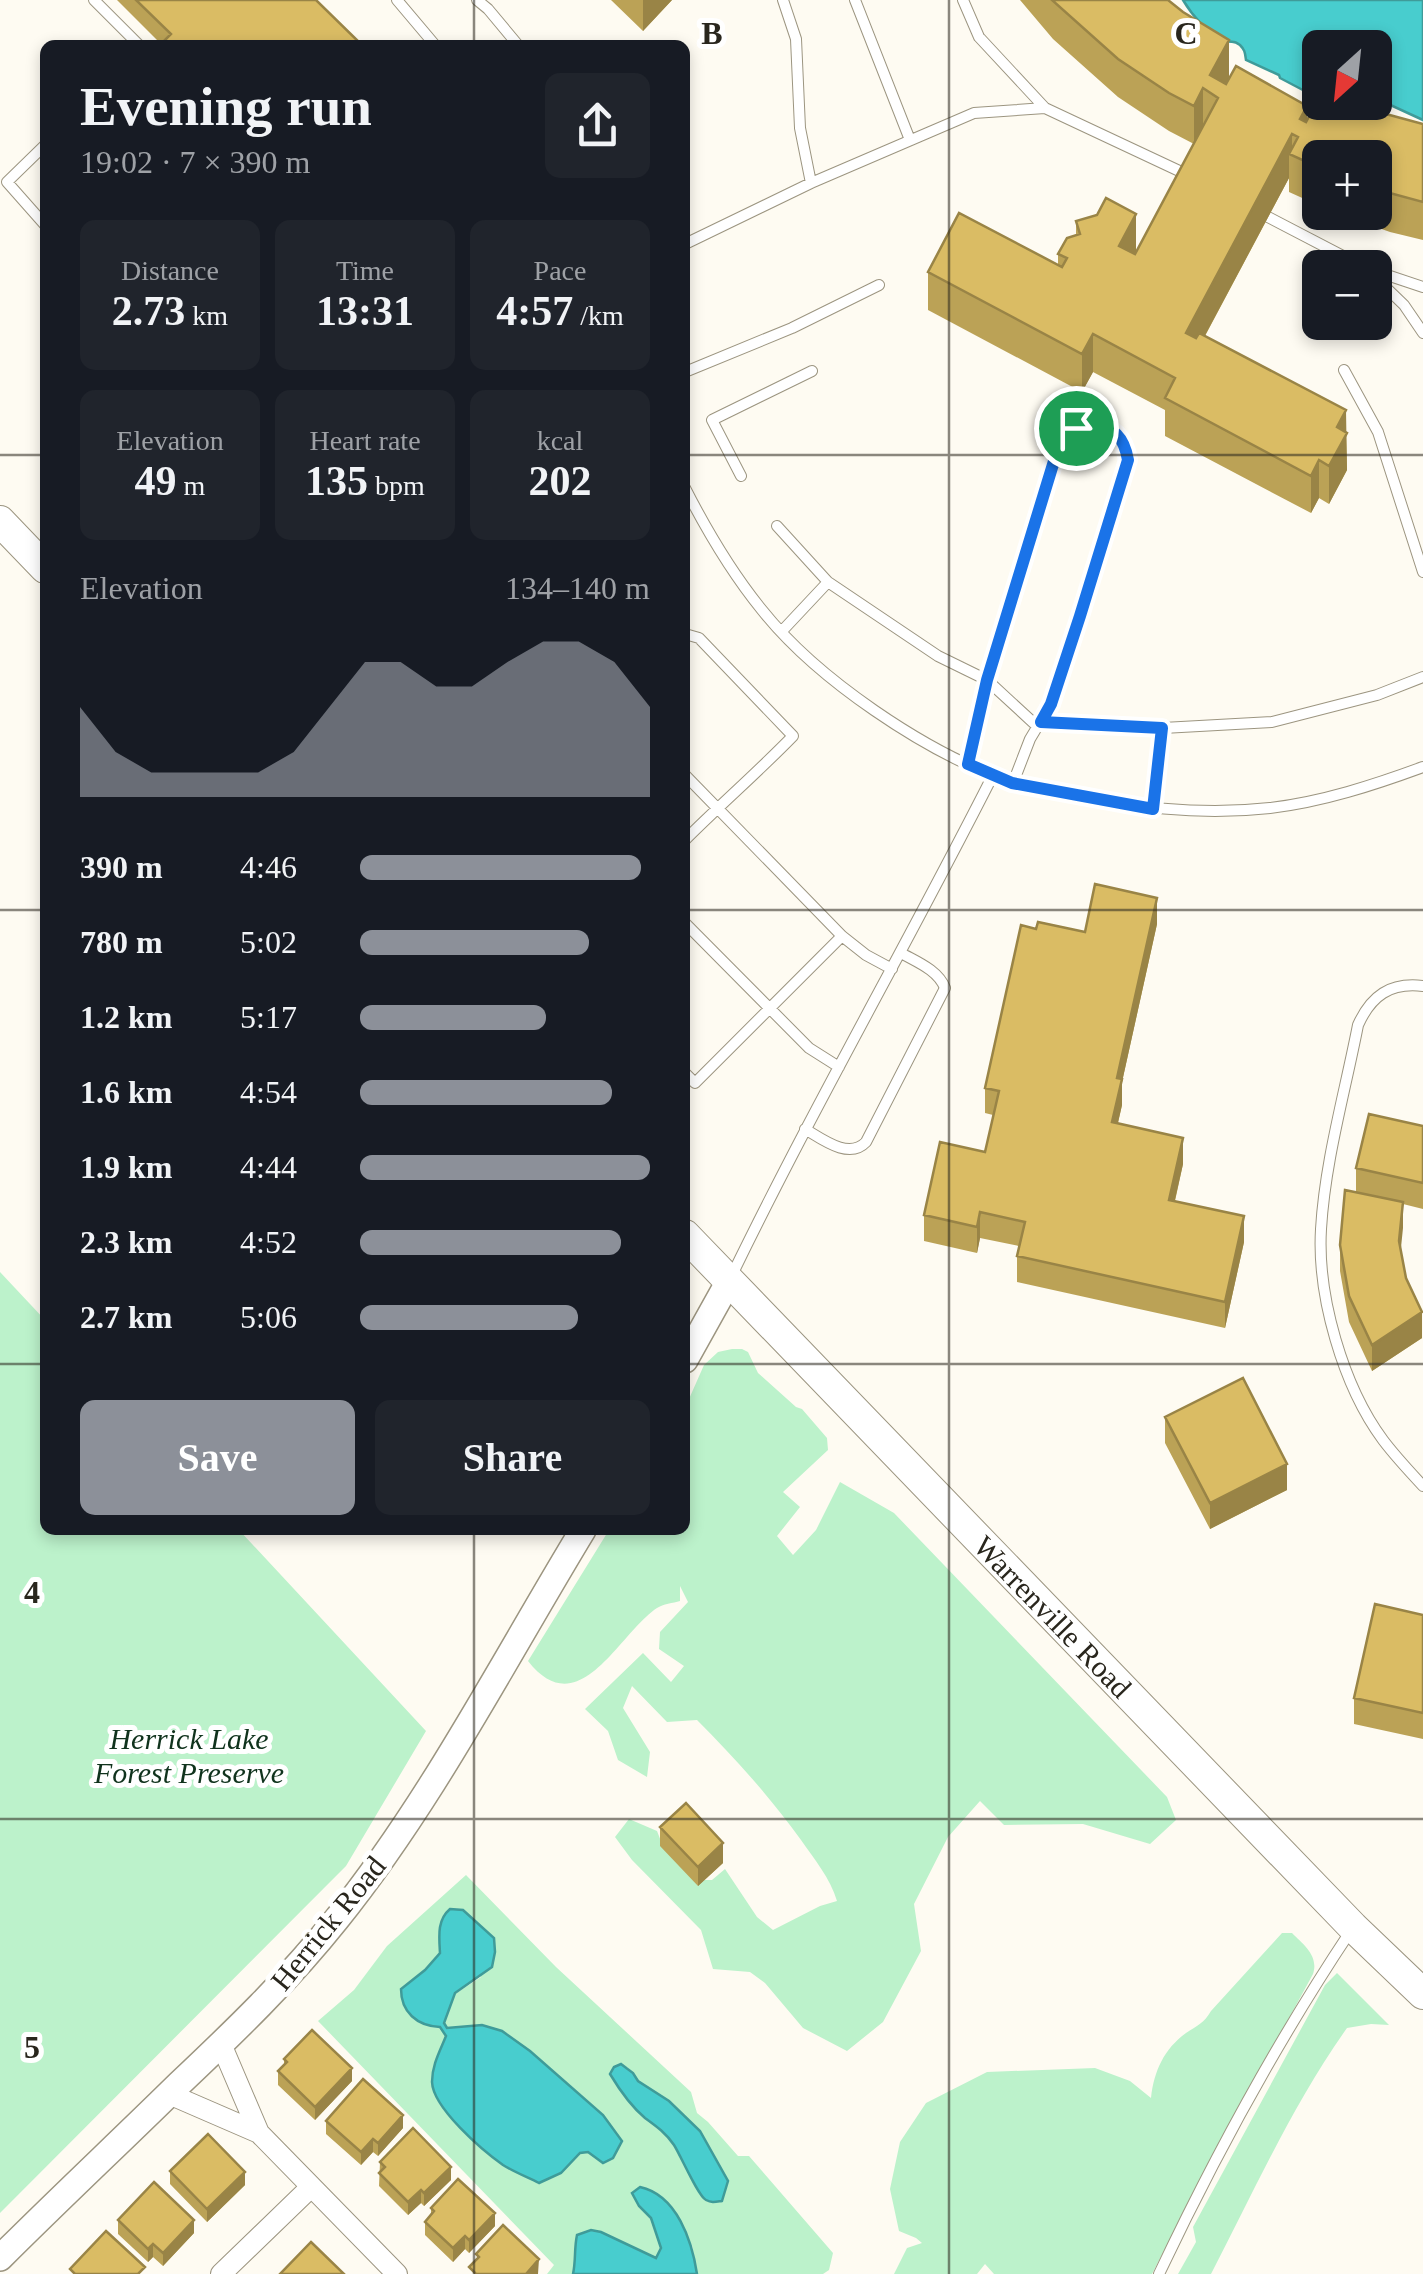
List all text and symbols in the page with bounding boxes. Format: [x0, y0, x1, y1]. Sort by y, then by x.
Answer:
text: B [701, 15, 723, 51]
text: C [1174, 15, 1198, 51]
north arrow [1302, 30, 1392, 120]
map controls [1302, 30, 1392, 340]
button: share [545, 73, 650, 178]
text: Evening run [80, 76, 372, 137]
button: + [1302, 140, 1392, 230]
text: 19:02 · 7 × 390 m [80, 144, 310, 180]
button: − [1302, 250, 1392, 340]
text: Distance [121, 255, 219, 286]
text: Time [336, 255, 394, 286]
text: Pace [534, 255, 586, 286]
text: 2.73 [112, 288, 185, 334]
text: 13:31 [316, 288, 414, 334]
text: 4:57 [496, 288, 573, 334]
text: km [185, 300, 228, 331]
text: /km [573, 300, 624, 331]
pin [1034, 386, 1119, 471]
icon: arrive [1049, 401, 1104, 456]
text: Elevation [116, 425, 224, 456]
text: Heart rate [309, 425, 421, 456]
text: kcal [537, 425, 583, 456]
text: 49 [135, 458, 177, 504]
text: 135 [305, 458, 368, 504]
text: 202 [529, 458, 592, 504]
text: m [177, 470, 205, 501]
text: bpm [368, 470, 425, 501]
text: Elevation [80, 570, 203, 606]
text: 134–140 m [505, 570, 650, 606]
text: 390 m [80, 849, 163, 885]
text: 4:46 [240, 849, 297, 885]
text: 780 m [80, 924, 163, 960]
text: 5:02 [240, 924, 297, 960]
text: 1.2 km [80, 999, 172, 1035]
text: 5:17 [240, 999, 297, 1035]
text: 1.6 km [80, 1074, 172, 1110]
text: 4:54 [240, 1074, 297, 1110]
text: 1.9 km [80, 1149, 172, 1185]
text: 4:44 [240, 1149, 297, 1185]
text: 2.3 km [80, 1224, 172, 1260]
text: 4:52 [240, 1224, 297, 1260]
text: 2.7 km [80, 1299, 172, 1335]
text: 5:06 [240, 1299, 297, 1335]
button: Save [80, 1400, 355, 1515]
button: Share [375, 1400, 650, 1515]
street label: Warrenville Road [968, 1529, 1139, 1704]
text: 4 [24, 1574, 40, 1610]
park label: Herrick Lake Forest Preserve [93, 1722, 284, 1789]
street label: Herrick Road [264, 1849, 392, 1997]
text: 5 [24, 2029, 40, 2065]

